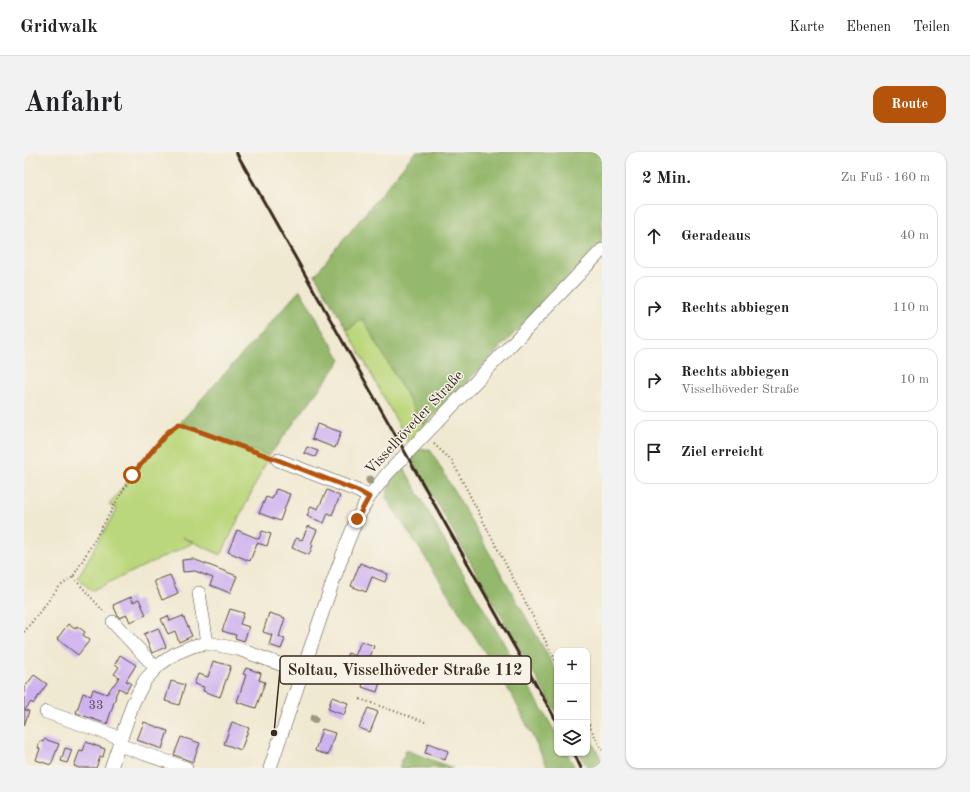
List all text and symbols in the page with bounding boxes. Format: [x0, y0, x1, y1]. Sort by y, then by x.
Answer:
text: Gridwalk [20, 18, 98, 37]
text: Karte [790, 20, 824, 34]
text: Ebenen [846, 20, 891, 34]
text: Teilen [913, 20, 950, 34]
button: Route [873, 86, 946, 123]
text: Anfahrt [24, 90, 123, 118]
text: 2 Min. [642, 170, 691, 187]
text: Zu Fuß · 160 m [841, 171, 930, 184]
icon: ahead [643, 225, 665, 247]
text: Geradeaus [681, 229, 750, 244]
text: 40 m [900, 229, 929, 242]
icon: right [643, 297, 665, 319]
text: Rechts abbiegen [681, 301, 789, 316]
text: 110 m [892, 301, 929, 314]
text: Rechts abbiegen [681, 365, 789, 380]
street label: Visselhöveder Straße [363, 368, 467, 478]
icon: right [643, 369, 665, 391]
text: 10 m [900, 373, 929, 386]
text: Visselhöveder Straße [681, 383, 799, 396]
icon: arrive [643, 441, 665, 463]
text: Ziel erreicht [681, 445, 764, 460]
route start [123, 466, 141, 484]
route end [348, 510, 366, 528]
map controls [554, 648, 590, 756]
button: + [554, 648, 590, 684]
callout: Soltau, Visselhöveder Straße 112 [280, 656, 531, 684]
text: Soltau, Visselhöveder Straße 112 [287, 663, 523, 679]
button: − [554, 684, 590, 720]
house number: 33 [88, 699, 104, 712]
button: layers [554, 720, 590, 756]

